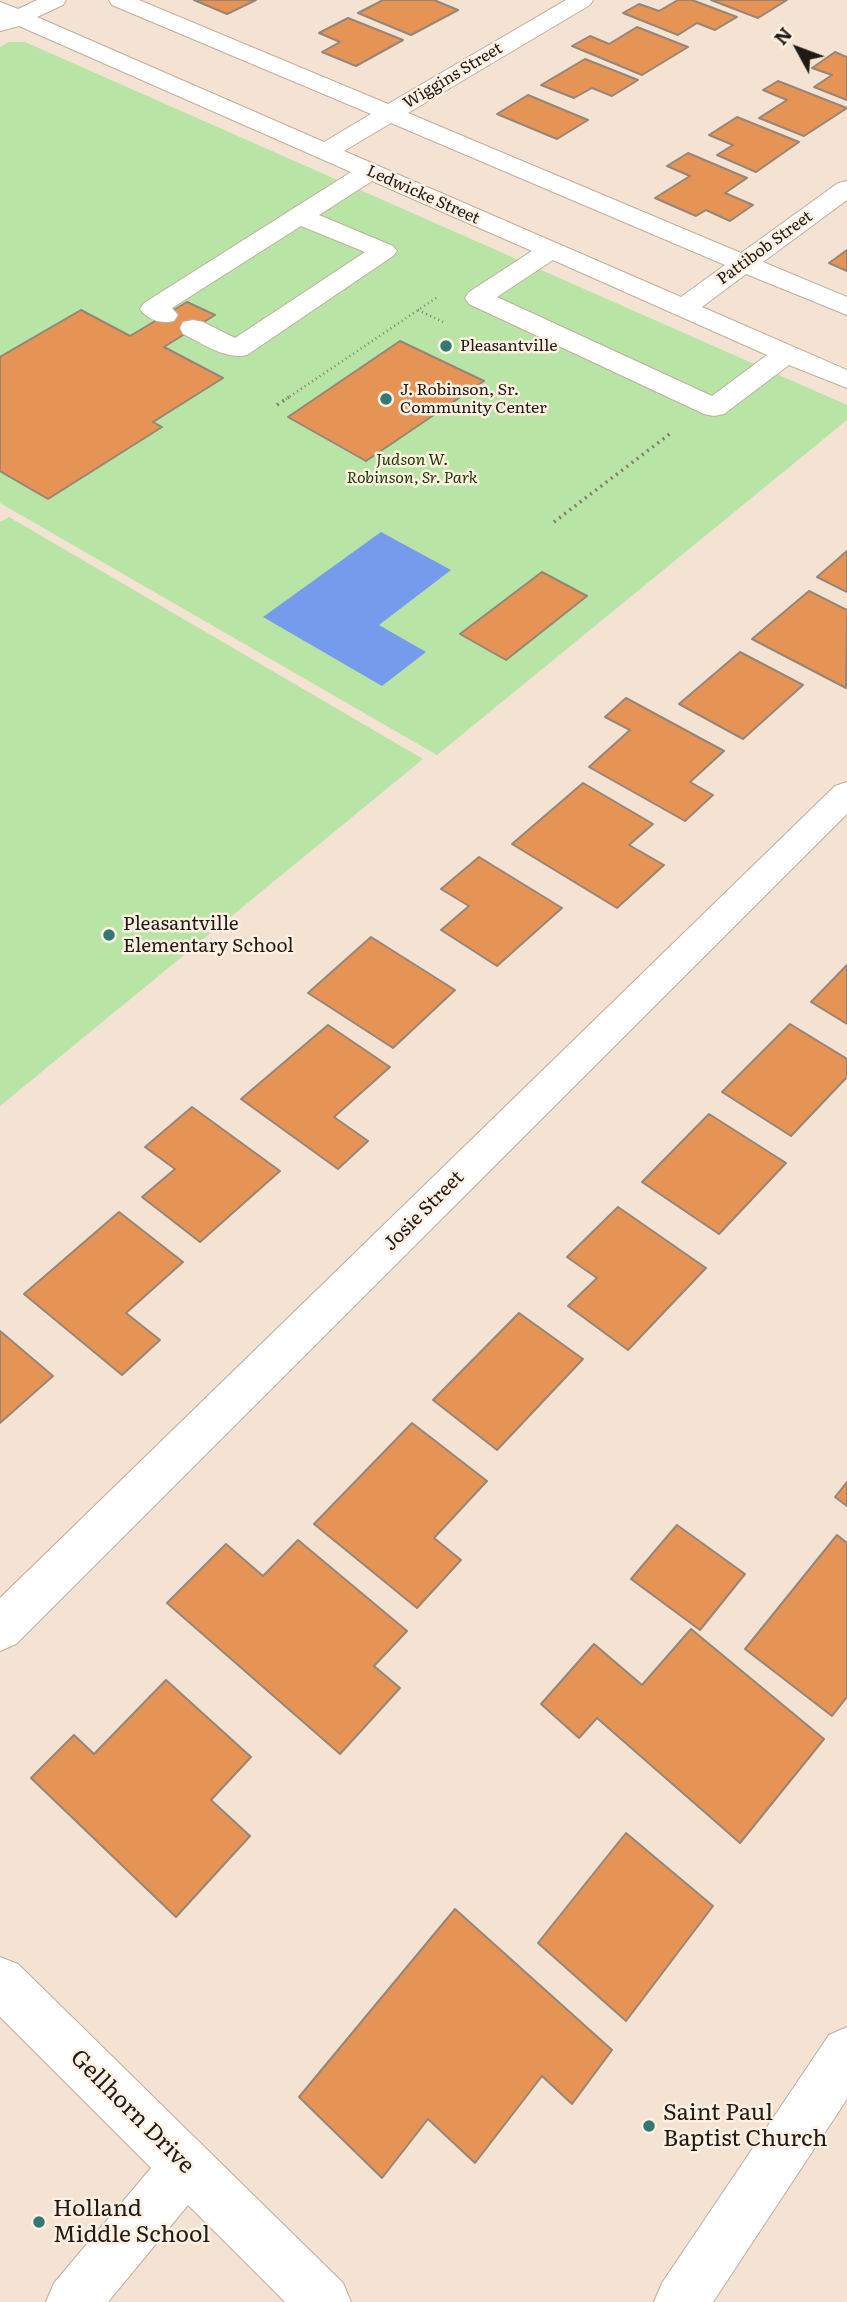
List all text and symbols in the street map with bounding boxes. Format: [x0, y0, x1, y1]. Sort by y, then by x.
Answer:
north arrow [763, 14, 833, 84]
text: N [766, 20, 798, 50]
street label: Wiggins Street [400, 39, 506, 113]
street label: Ledwicke Street [363, 161, 483, 229]
street label: Pattibob Street [714, 207, 816, 289]
place label: Pleasantville [460, 336, 557, 356]
marker: Pleasantville [438, 338, 454, 354]
place label: J. Robinson, Sr. Community Center [400, 380, 547, 418]
marker: J. Robinson, Sr. Community Center [378, 391, 394, 407]
park label: Judson W. Robinson, Sr. Park [346, 450, 478, 488]
place label: Pleasantville Elementary School [123, 913, 294, 957]
marker: Pleasantville Elementary School [101, 927, 117, 943]
street label: Josie Street [379, 1166, 469, 1256]
street label: Gellhorn Drive [64, 2044, 200, 2180]
place label: Saint Paul Baptist Church [663, 2099, 827, 2153]
marker: Saint Paul Baptist Church [641, 2118, 657, 2134]
place label: Holland Middle School [53, 2195, 210, 2249]
marker: Holland Middle School [31, 2214, 47, 2230]

